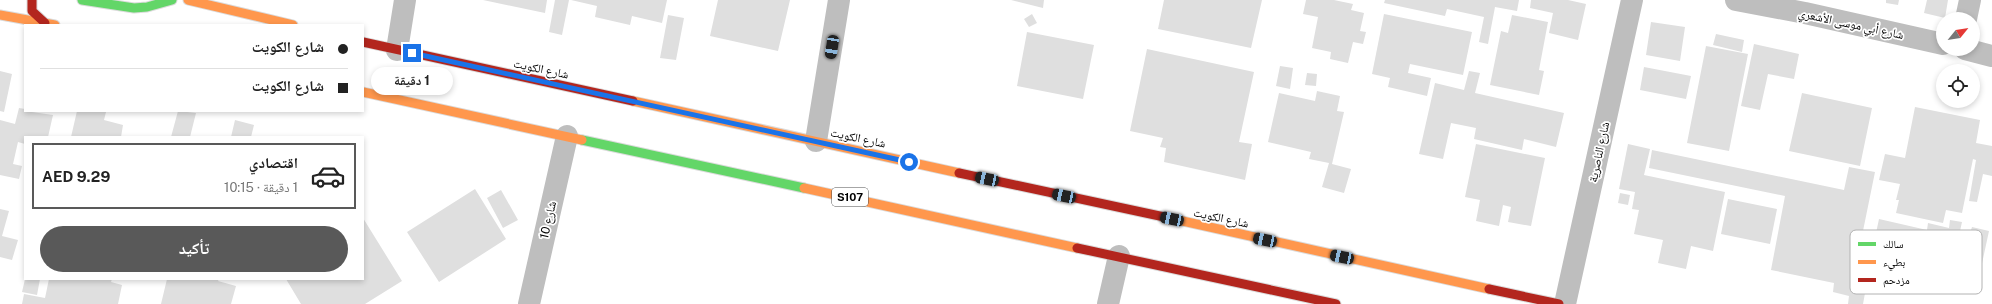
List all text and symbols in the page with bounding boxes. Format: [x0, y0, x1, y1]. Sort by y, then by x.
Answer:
street label: شارع أبي موسى الأشعري [1796, 6, 1905, 45]
north arrow [1936, 12, 1980, 56]
map controls [1936, 12, 1980, 108]
car [824, 34, 840, 60]
text: شارع الكويت [252, 38, 324, 55]
route end [403, 44, 421, 62]
street label: شارع الكويت [512, 56, 570, 83]
button: locate [1936, 64, 1980, 108]
callout: 1 دقيقة [371, 67, 453, 95]
text: 1 دقيقة [394, 73, 430, 88]
text: شارع الكويت [252, 77, 324, 94]
street label: شارع الناصرية [1586, 120, 1613, 184]
street label: شارع الكويت [829, 125, 887, 152]
route start [900, 153, 918, 171]
text: اقتصادي [249, 154, 298, 171]
icon: car [310, 158, 346, 194]
text: AED 9.29 [42, 168, 110, 185]
car [974, 171, 1000, 187]
text: 1 دقيقة · 10:15 [224, 180, 298, 195]
road number: S107 [832, 188, 868, 206]
car [1051, 188, 1077, 204]
street label: شارع 10 [537, 200, 560, 240]
street label: شارع الكويت [1192, 205, 1250, 232]
car [1159, 211, 1185, 227]
button: تأكيد [40, 226, 348, 272]
legend [1850, 230, 1982, 294]
car [1252, 232, 1278, 248]
text: سالك [1883, 238, 1903, 250]
car [1329, 249, 1355, 265]
text: بطيء [1883, 256, 1905, 271]
text: مزدحم [1883, 274, 1910, 288]

